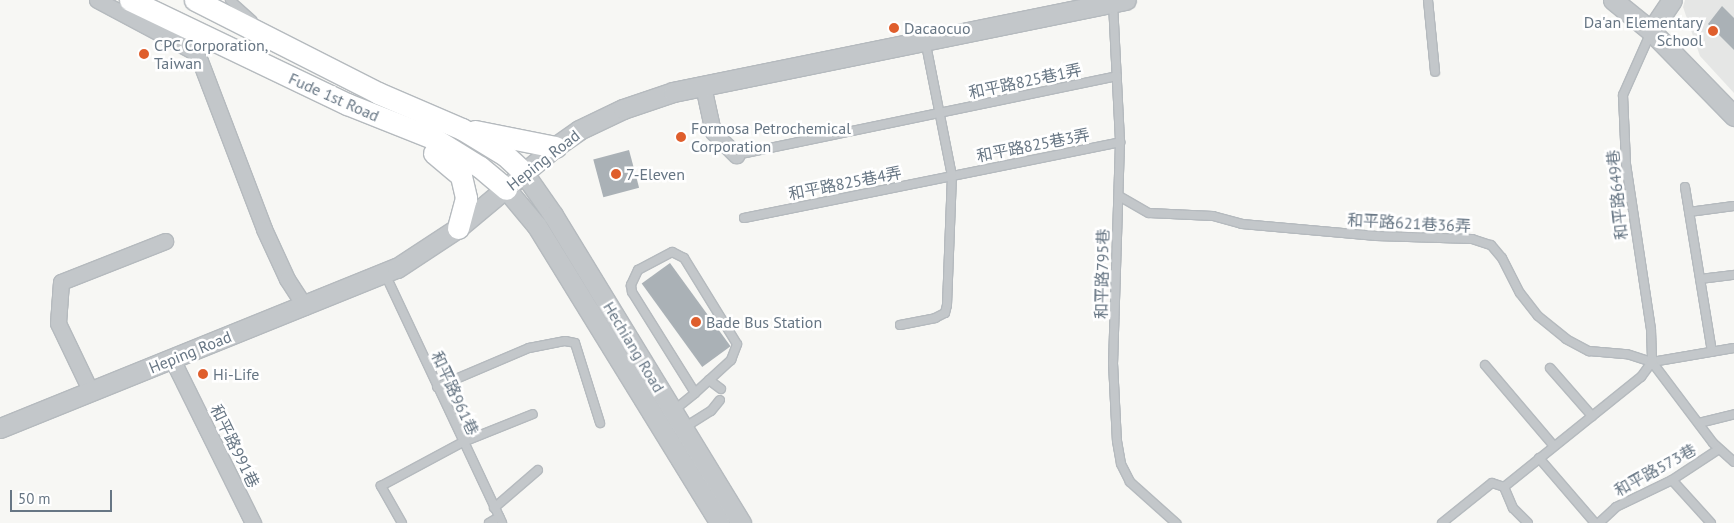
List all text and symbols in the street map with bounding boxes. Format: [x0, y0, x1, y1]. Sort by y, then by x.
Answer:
place label: Da'an Elementary School [1584, 12, 1703, 50]
place label: Dacaocuo [904, 18, 971, 38]
marker: Dacaocuo [888, 22, 900, 34]
marker: Da'an Elementary School [1707, 25, 1719, 37]
place label: CPC Corporation, Taiwan [154, 35, 269, 73]
marker: CPC Corporation, Taiwan [138, 48, 150, 60]
street label: 和平路825巷1弄 [967, 60, 1083, 102]
street label: Fude 1st Road [286, 69, 382, 125]
place label: Formosa Petrochemical Corporation [691, 118, 851, 156]
street label: 和平路825巷3弄 [975, 125, 1091, 165]
street label: Heping Road [503, 126, 583, 194]
marker: Formosa Petrochemical Corporation [675, 131, 687, 143]
street label: 和平路649巷 [1603, 149, 1631, 241]
street label: 和平路825巷4弄 [787, 163, 903, 203]
place label: 7-Eleven [626, 164, 685, 184]
marker: 7-Eleven [610, 168, 622, 180]
street label: 和平路621巷36弄 [1347, 210, 1471, 236]
street label: 和平路795巷 [1092, 229, 1112, 319]
street label: Hechiang Road [599, 298, 669, 396]
place label: Bade Bus Station [706, 312, 822, 332]
marker: Bade Bus Station [690, 316, 702, 328]
street label: Heping Road [146, 327, 234, 377]
street label: 和平路961巷 [427, 348, 483, 438]
place label: Hi-Life [213, 364, 259, 384]
marker: Hi-Life [197, 368, 209, 380]
street label: 和平路991巷 [207, 401, 263, 491]
street label: 和平路573巷 [1611, 440, 1699, 500]
scale bar [12, 480, 115, 512]
text: 50 m [18, 489, 51, 508]

